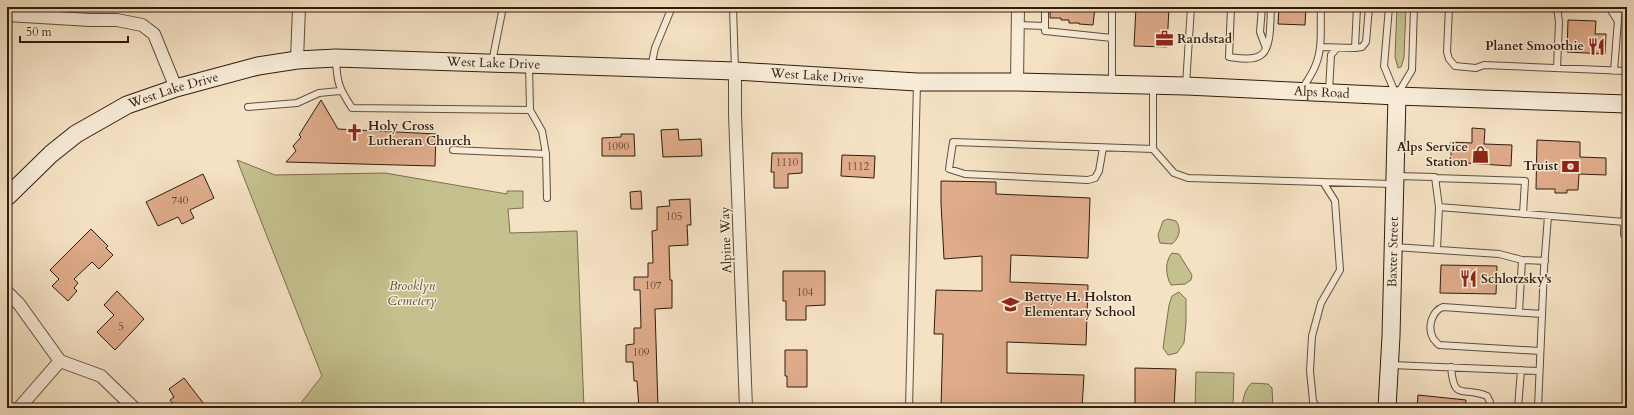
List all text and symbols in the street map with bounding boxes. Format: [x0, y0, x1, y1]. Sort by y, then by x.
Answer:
scale bar [20, 18, 128, 44]
text: 50 m [26, 24, 53, 40]
office icon: Randstad [1154, 29, 1174, 49]
place label: Randstad [1177, 30, 1233, 48]
restaurant icon: Planet Smoothie [1587, 36, 1607, 56]
place label: Planet Smoothie [1485, 37, 1584, 55]
street label: West Lake Drive [445, 53, 541, 74]
street label: West Lake Drive [769, 64, 864, 88]
street label: West Lake Drive [125, 68, 221, 113]
street label: Alps Road [1293, 82, 1350, 103]
place label: Holy Cross Lutheran Church [368, 117, 471, 150]
church icon: Holy Cross Lutheran Church [345, 123, 365, 143]
place label: Alps Service Station [1397, 138, 1469, 171]
house number: 1090 [607, 139, 630, 154]
shop icon: Alps Service Station [1471, 144, 1491, 164]
house number: 1110 [776, 155, 799, 170]
bank icon: Truist [1561, 156, 1581, 176]
place label: Truist [1523, 157, 1558, 175]
house number: 1112 [847, 159, 870, 174]
house number: 740 [172, 193, 189, 208]
street label: Alpine Way [716, 206, 736, 274]
house number: 105 [666, 209, 682, 224]
street label: Baxter Street [1383, 217, 1403, 288]
restaurant icon: Schlotzsky's [1458, 269, 1478, 289]
place label: Schlotzsky's [1481, 270, 1552, 288]
park label: Brooklyn Cemetery [388, 277, 437, 310]
house number: 107 [645, 278, 662, 293]
house number: 104 [797, 285, 814, 300]
place label: Bettye H. Holston Elementary School [1024, 288, 1136, 321]
school or university icon: Bettye H. Holston Elementary School [1001, 294, 1021, 314]
house number: 5 [118, 319, 124, 334]
house number: 109 [633, 345, 650, 360]

